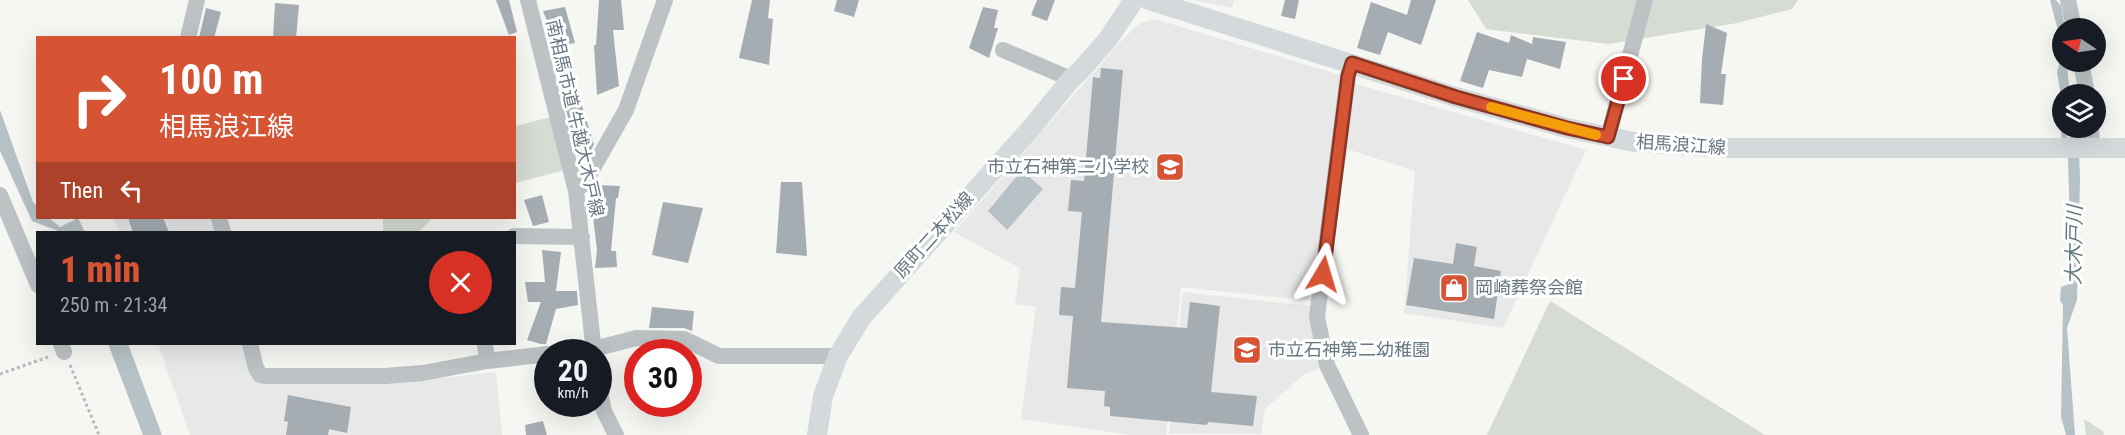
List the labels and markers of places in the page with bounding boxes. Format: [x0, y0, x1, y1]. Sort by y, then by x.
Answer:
pin [1598, 53, 1649, 104]
school or university icon: 市立石神第二小学校 [1154, 151, 1186, 183]
place label: 市立石神第二小学校 [987, 156, 1149, 177]
shop icon: 岡崎葬祭会館 [1438, 272, 1470, 304]
place label: 岡崎葬祭会館 [1475, 277, 1583, 298]
school or university icon: 市立石神第二幼稚園 [1231, 334, 1263, 366]
place label: 市立石神第二幼稚園 [1268, 339, 1430, 360]

